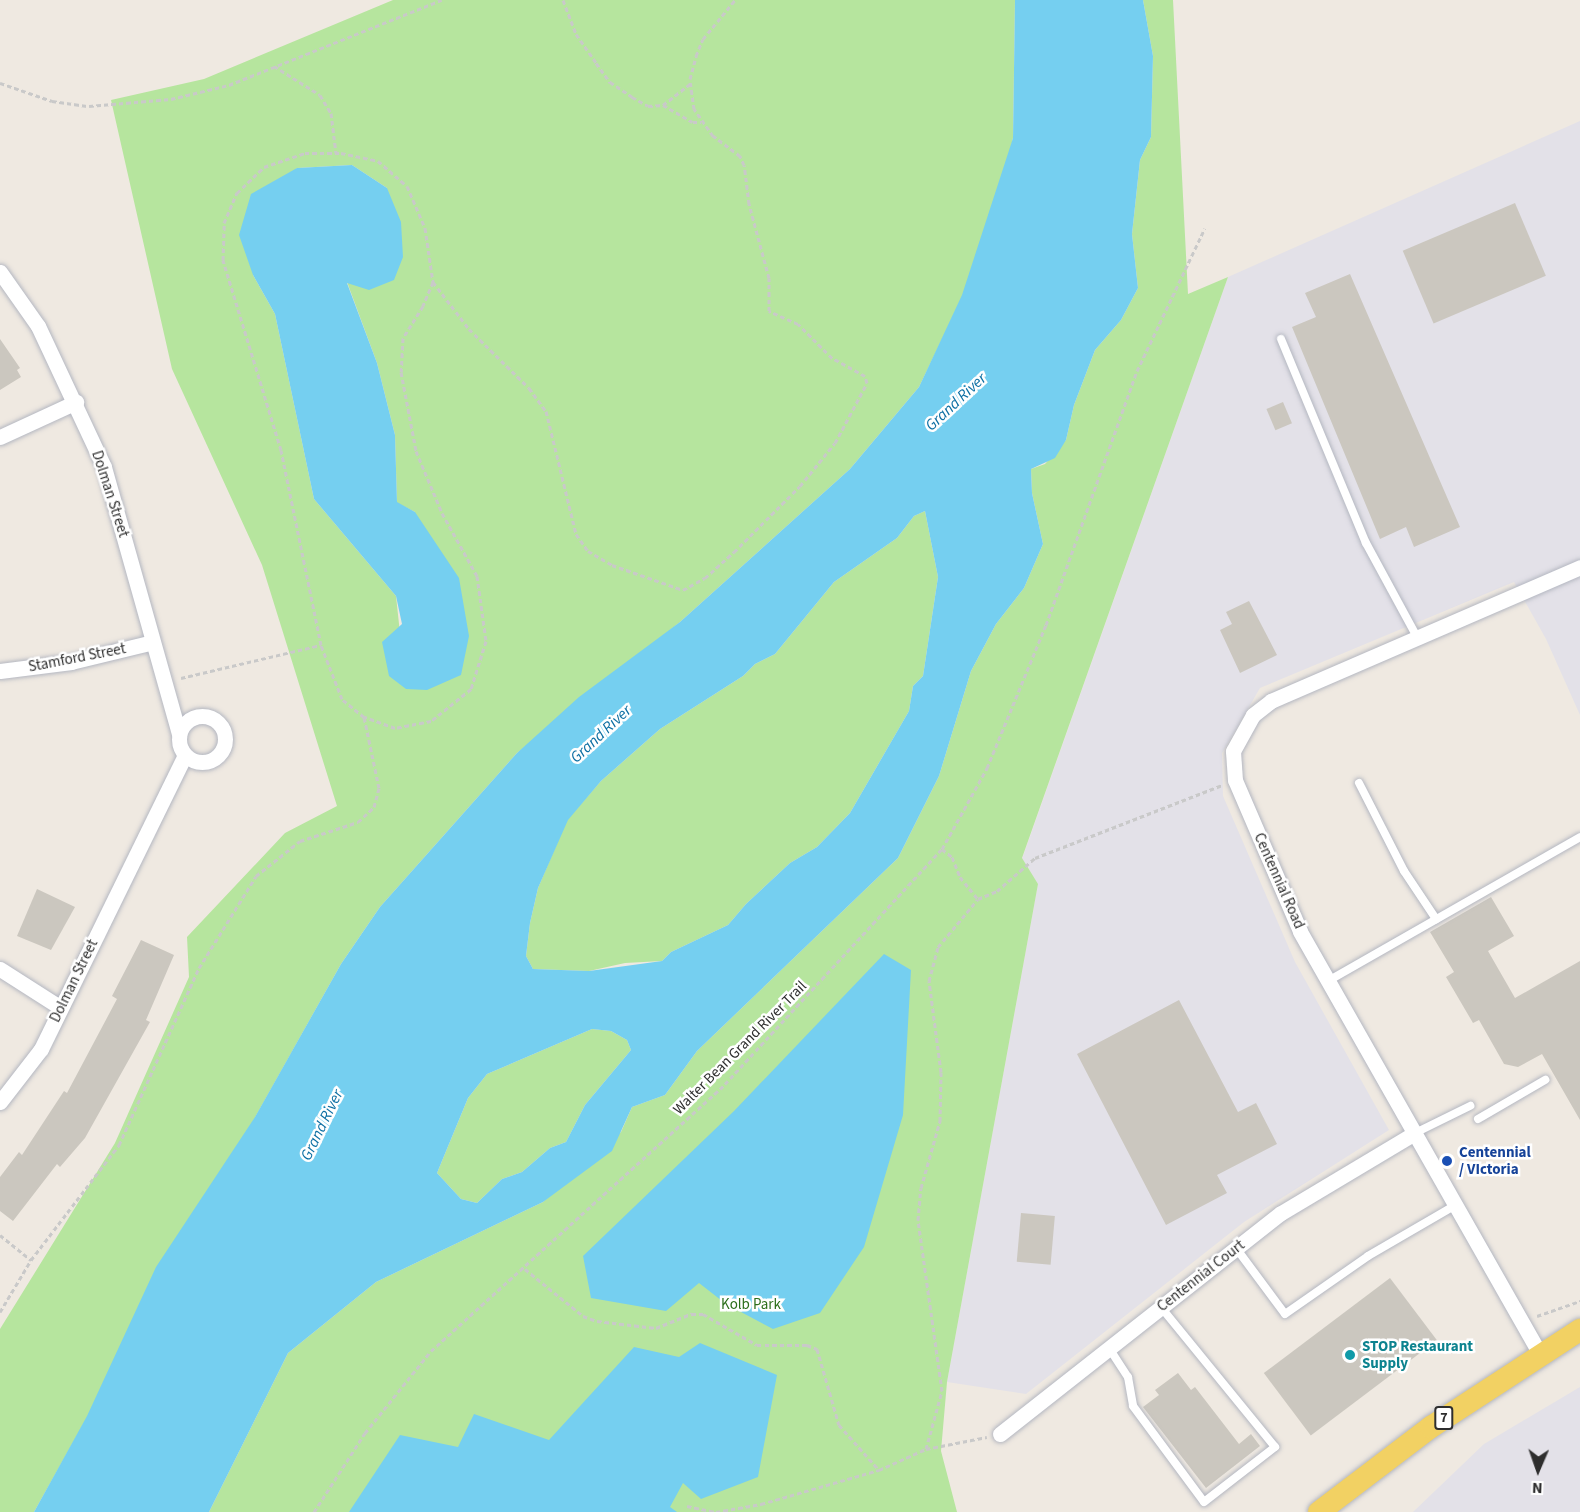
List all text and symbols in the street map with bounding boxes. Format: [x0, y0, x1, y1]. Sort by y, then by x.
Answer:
water label: Grand River [922, 369, 990, 435]
street label: Dolman Street [88, 448, 132, 540]
street label: Stamford Street [27, 640, 127, 676]
water label: Grand River [567, 701, 635, 767]
street label: Centennial Road [1250, 830, 1308, 932]
street label: Dolman Street [46, 937, 102, 1025]
street label: Walter Bean Grand River Trail [669, 977, 811, 1119]
water label: Grand River [297, 1086, 347, 1164]
place label: Centennial / VIctoria [1459, 1143, 1531, 1178]
marker: Centennial / VIctoria [1440, 1154, 1454, 1168]
street label: Centennial Court [1154, 1236, 1248, 1316]
park label: Kolb Park [721, 1296, 781, 1314]
place label: STOP Restaurant Supply [1362, 1337, 1473, 1372]
marker: STOP Restaurant Supply [1343, 1348, 1357, 1362]
road number: 7 [1434, 1407, 1454, 1429]
north arrow [1508, 1440, 1568, 1500]
text: N [1532, 1477, 1543, 1499]

